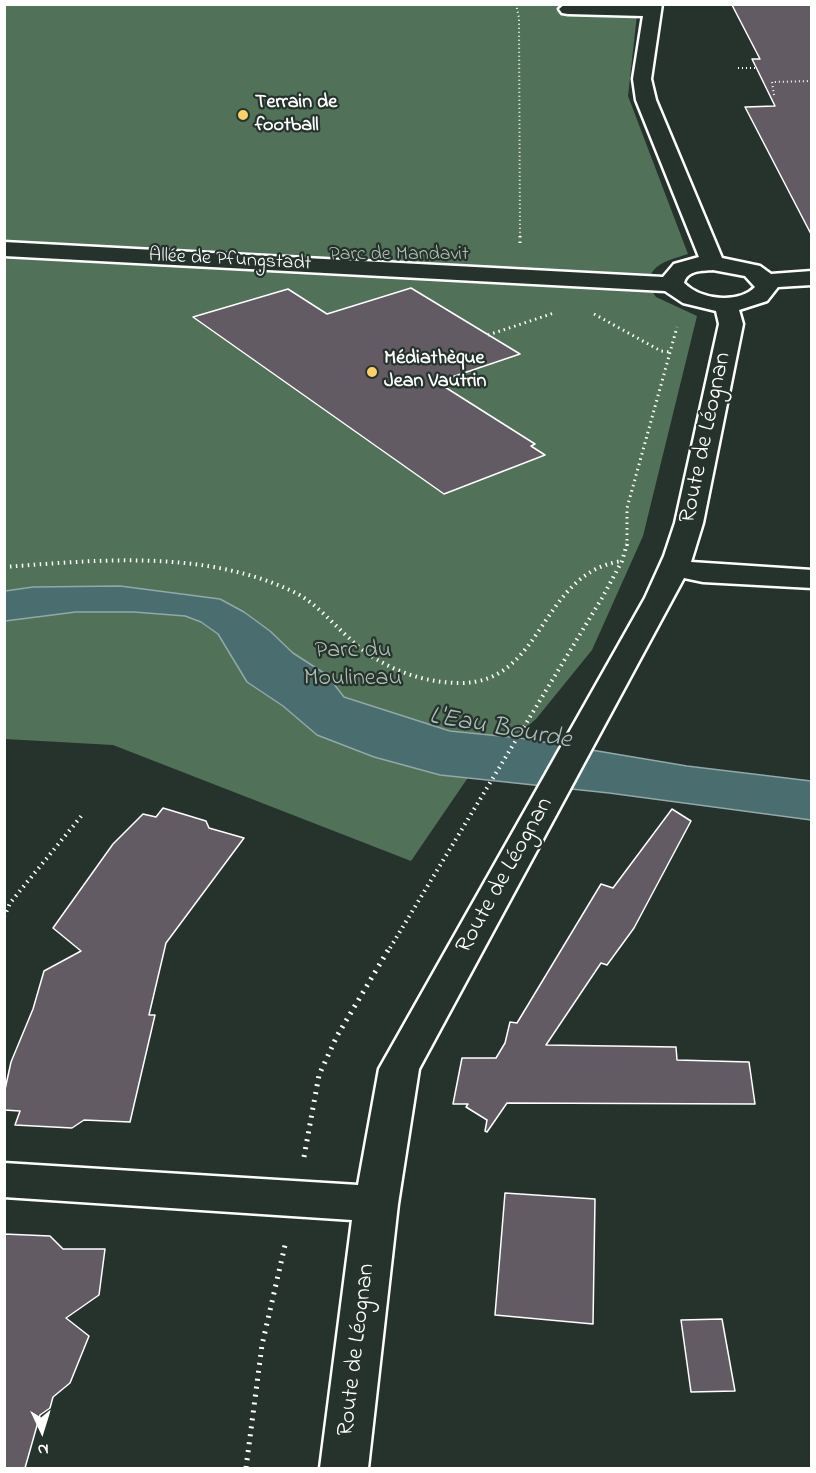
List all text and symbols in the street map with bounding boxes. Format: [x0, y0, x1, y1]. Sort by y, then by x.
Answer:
place label: Terrain de football [255, 92, 337, 139]
marker: Terrain de football [236, 108, 250, 122]
park label: Parc de Mandavit [329, 244, 469, 268]
street label: Allée de Pfungstadt [148, 245, 312, 277]
place label: Médiathèque Jean Vautrin [384, 348, 486, 395]
street label: Route de Léognan [675, 350, 739, 526]
marker: Médiathèque Jean Vautrin [365, 365, 379, 379]
park label: Parc du Moulineau [304, 638, 402, 694]
water label: L'Eau Bourde [427, 702, 573, 758]
street label: Route de Léognan [451, 793, 561, 959]
street label: Route de Léognan [333, 1262, 383, 1438]
north arrow [12, 1401, 72, 1461]
text: N [37, 1437, 49, 1461]

